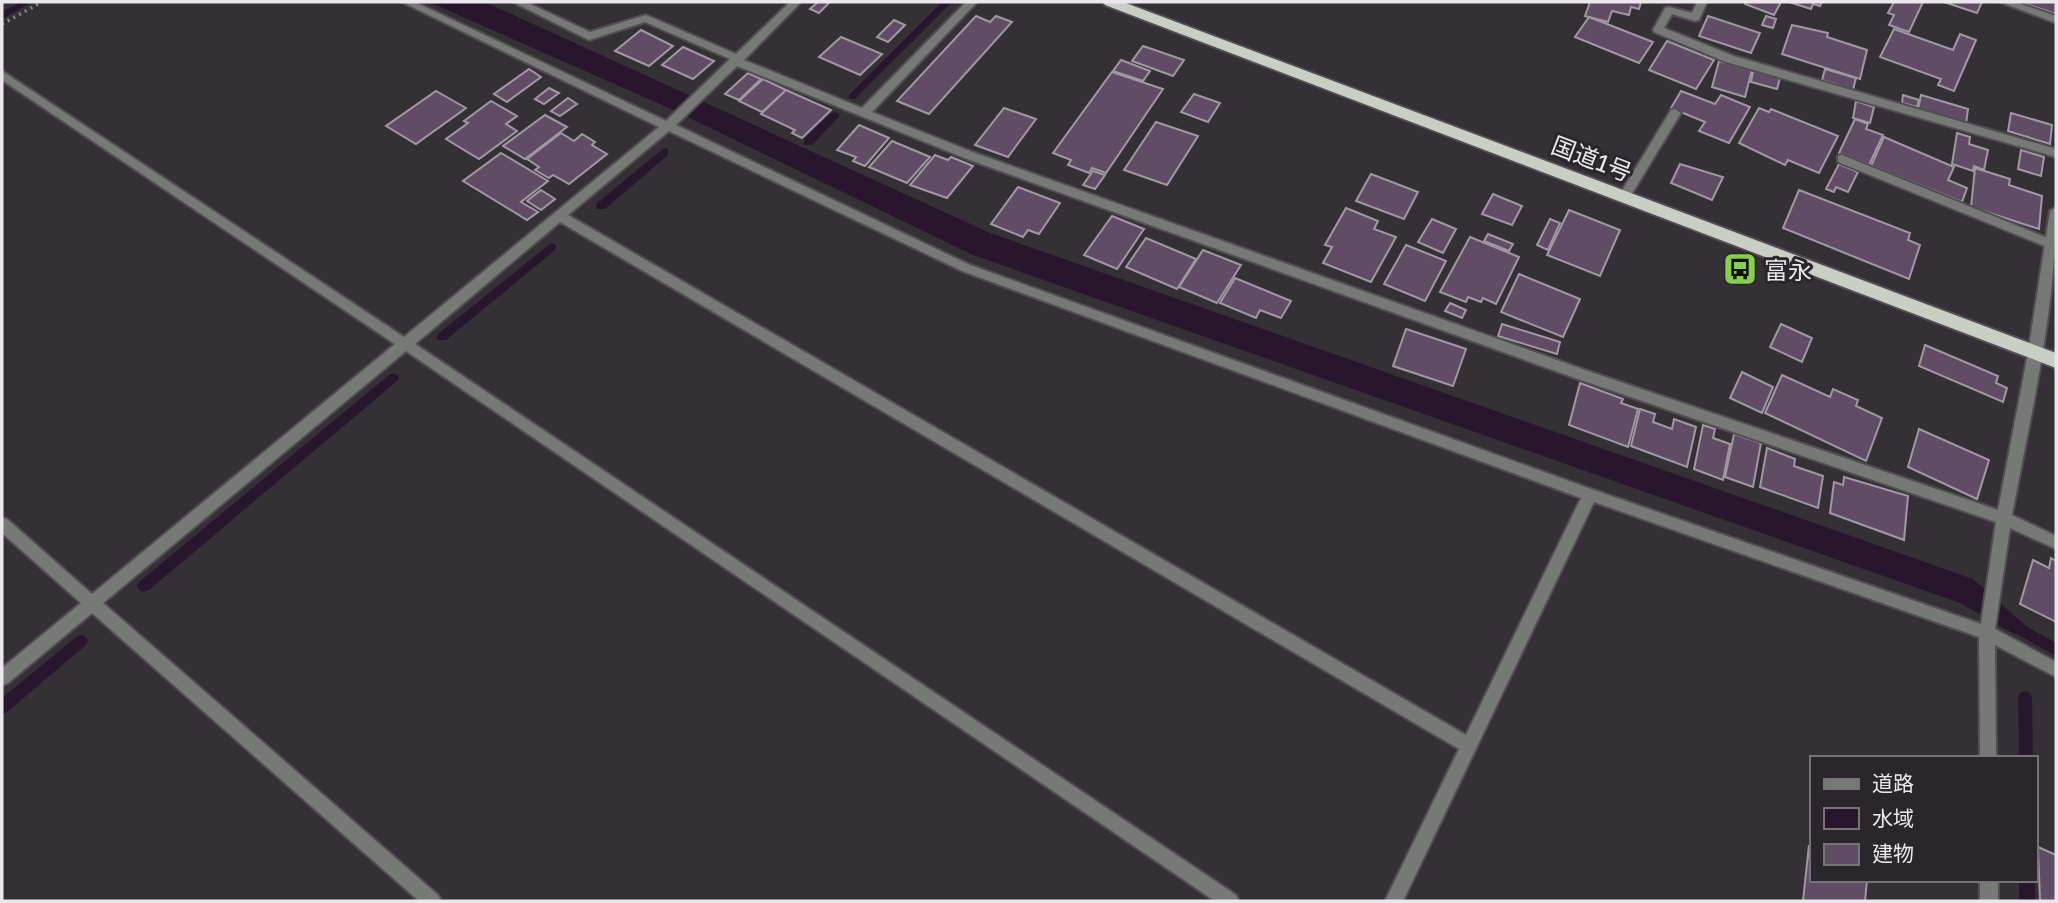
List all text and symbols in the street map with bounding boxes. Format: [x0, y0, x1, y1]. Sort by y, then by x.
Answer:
street label: 国道1号 [1548, 129, 1636, 187]
bus stop icon: 富永 [1721, 250, 1759, 288]
place label: 富永 [1764, 255, 1812, 284]
legend [1810, 756, 2037, 882]
text: 道路 [1872, 770, 1914, 796]
text: 水域 [1872, 805, 1914, 831]
text: 建物 [1872, 840, 1914, 866]

